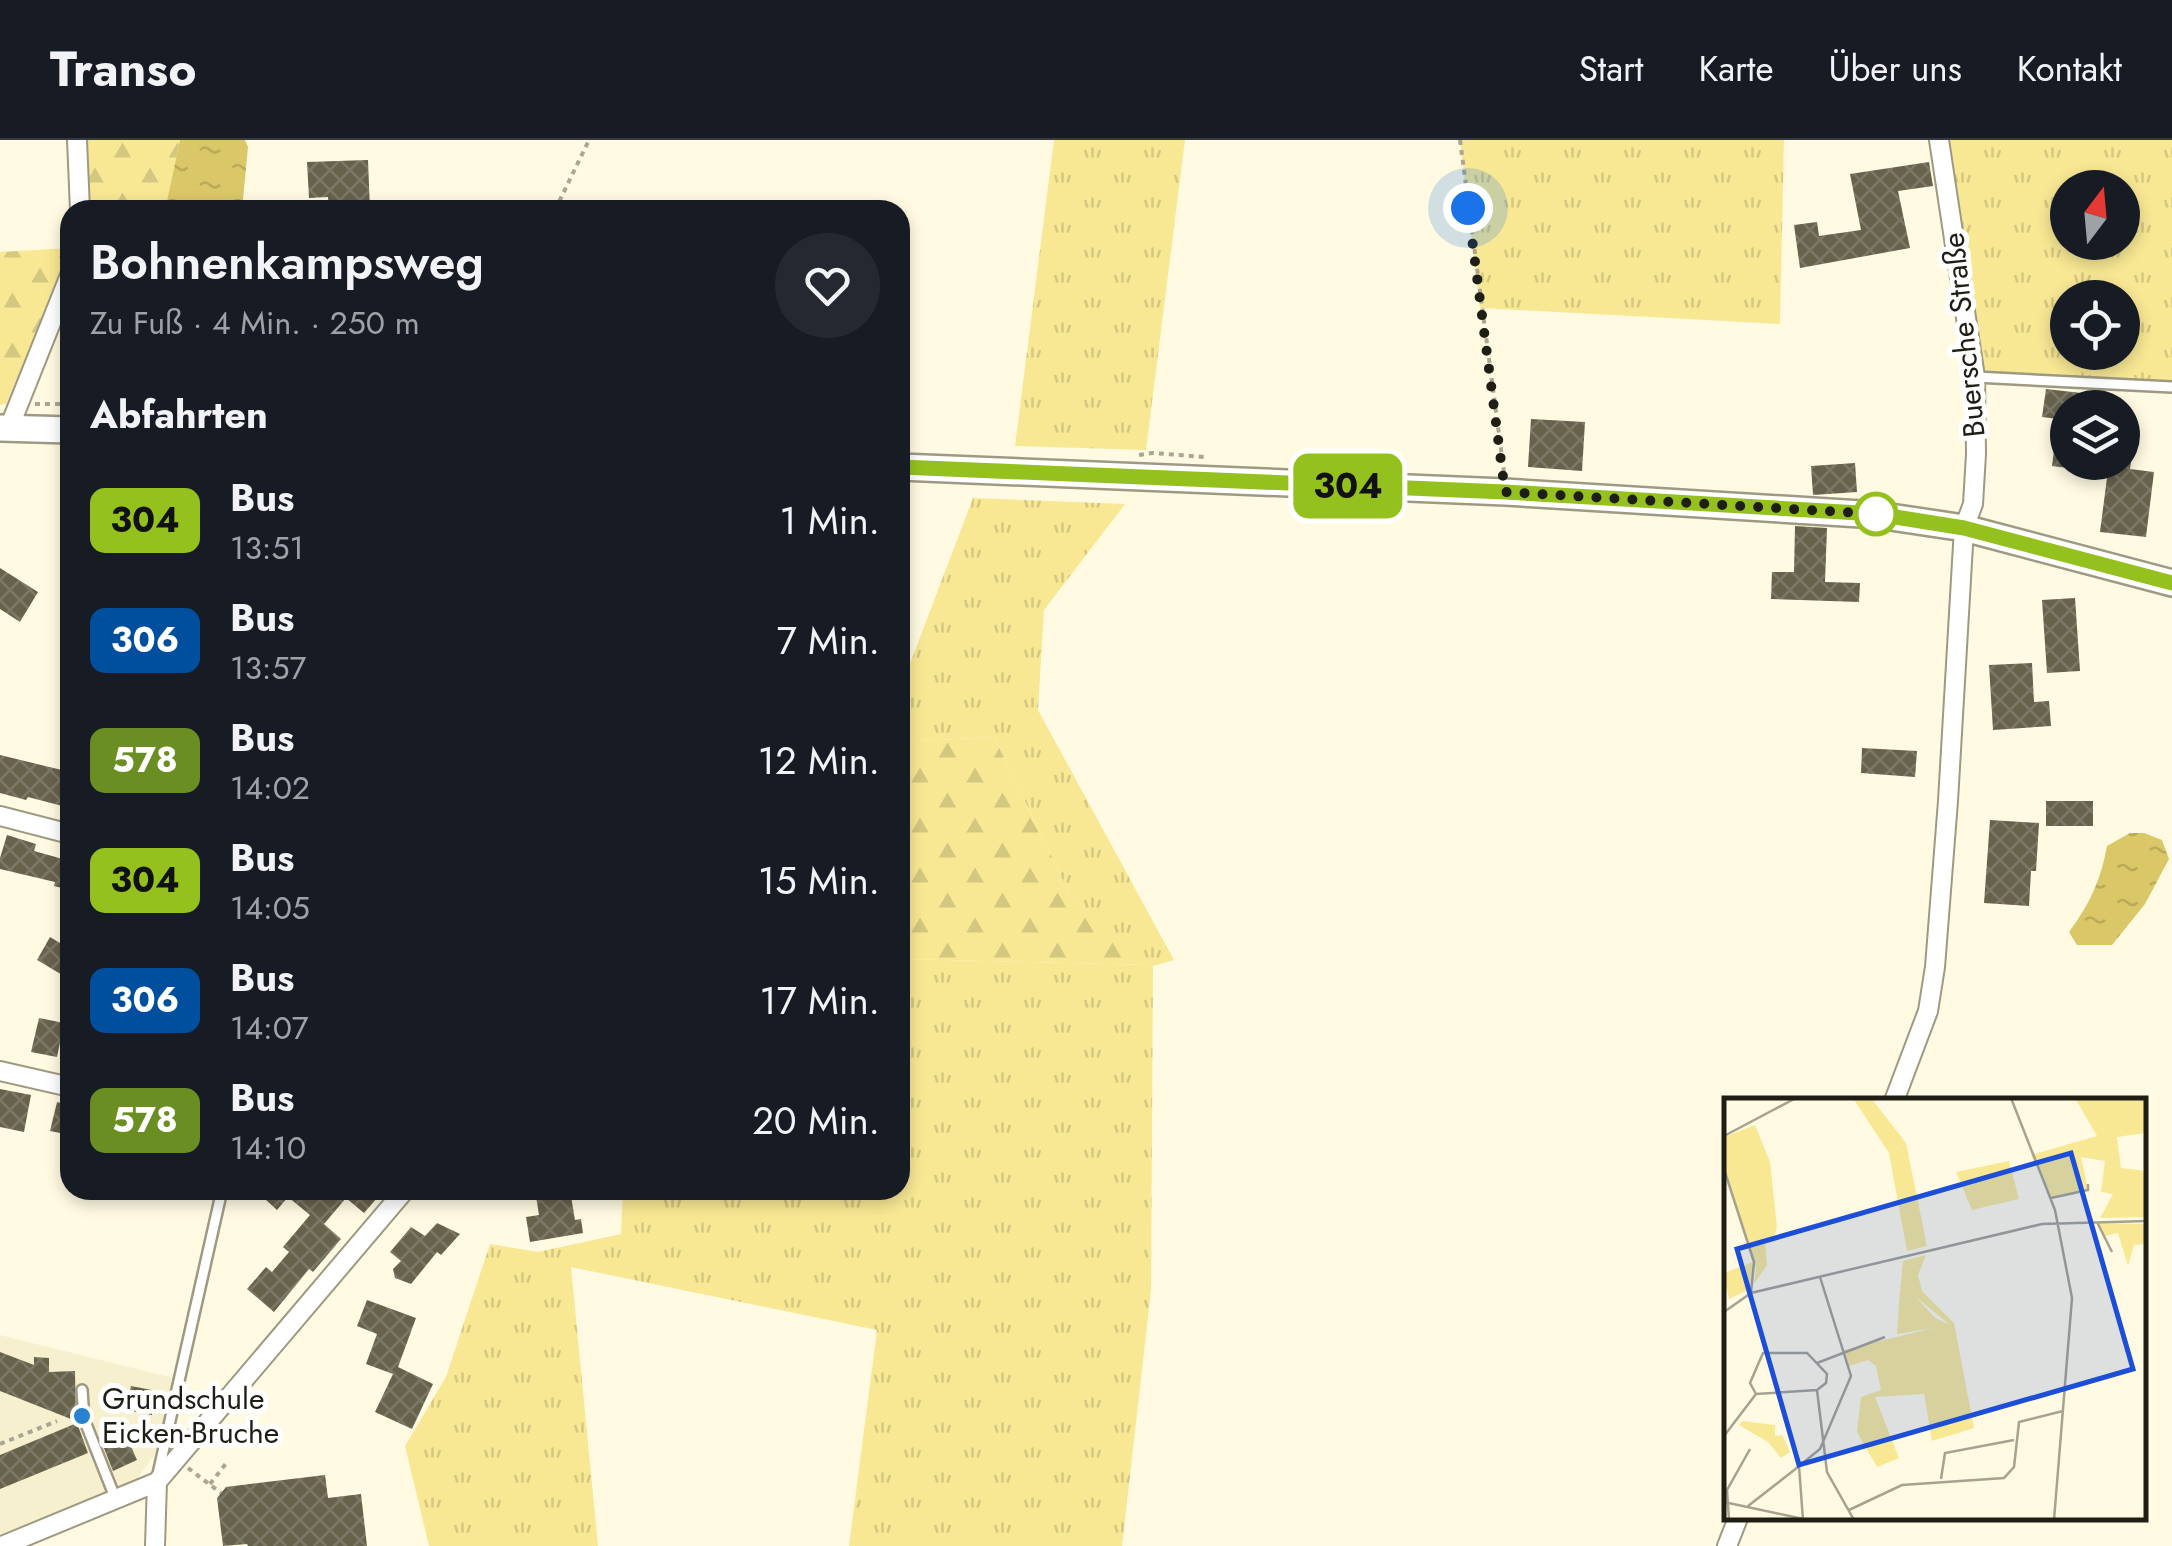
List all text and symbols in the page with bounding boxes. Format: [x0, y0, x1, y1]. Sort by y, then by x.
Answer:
text: Transo [50, 35, 197, 104]
text: Start [1579, 44, 1643, 94]
text: Karte [1698, 44, 1774, 94]
text: Über uns [1829, 44, 1962, 94]
text: Kontakt [2017, 44, 2122, 94]
north arrow [2050, 170, 2140, 260]
map controls [2050, 170, 2140, 480]
your location [1443, 183, 1493, 233]
text: Bohnenkampsweg [90, 228, 484, 297]
street label: Buersche Straße [1931, 231, 1996, 440]
button: heart [775, 233, 880, 338]
button: locate [2050, 280, 2140, 370]
text: Zu Fuß · 4 Min. · 250 m [90, 300, 420, 346]
text: Abfahrten [90, 387, 268, 442]
button: layers [2050, 390, 2140, 480]
line badge: 304 [1290, 454, 1406, 518]
text: 304 [1313, 461, 1383, 511]
text: Bus [230, 470, 294, 525]
text: 1 Min. [779, 493, 880, 548]
unlabelled marker [1855, 493, 1897, 535]
text: 304 [110, 495, 180, 545]
text: 13:51 [230, 525, 304, 571]
text: Bus [230, 590, 294, 645]
text: 7 Min. [777, 613, 880, 668]
text: 306 [111, 615, 179, 665]
text: 13:57 [230, 645, 306, 691]
text: Bus [230, 710, 294, 765]
text: 12 Min. [758, 733, 880, 788]
text: 578 [112, 735, 178, 785]
text: 14:02 [230, 765, 310, 811]
text: Bus [230, 830, 294, 885]
text: 15 Min. [758, 853, 880, 908]
text: 304 [110, 855, 180, 905]
text: 14:05 [230, 885, 310, 931]
text: Bus [230, 950, 294, 1005]
text: 17 Min. [760, 973, 880, 1028]
text: 306 [111, 975, 179, 1025]
text: 14:07 [230, 1005, 309, 1051]
text: Bus [230, 1070, 294, 1125]
text: 20 Min. [752, 1093, 880, 1148]
text: 578 [112, 1095, 178, 1145]
inset map [1724, 1098, 2147, 1521]
text: 14:10 [230, 1125, 306, 1171]
place label: Grundschule Eicken-Bruche [102, 1377, 279, 1454]
marker: Grundschule Eicken-Bruche [71, 1405, 93, 1427]

